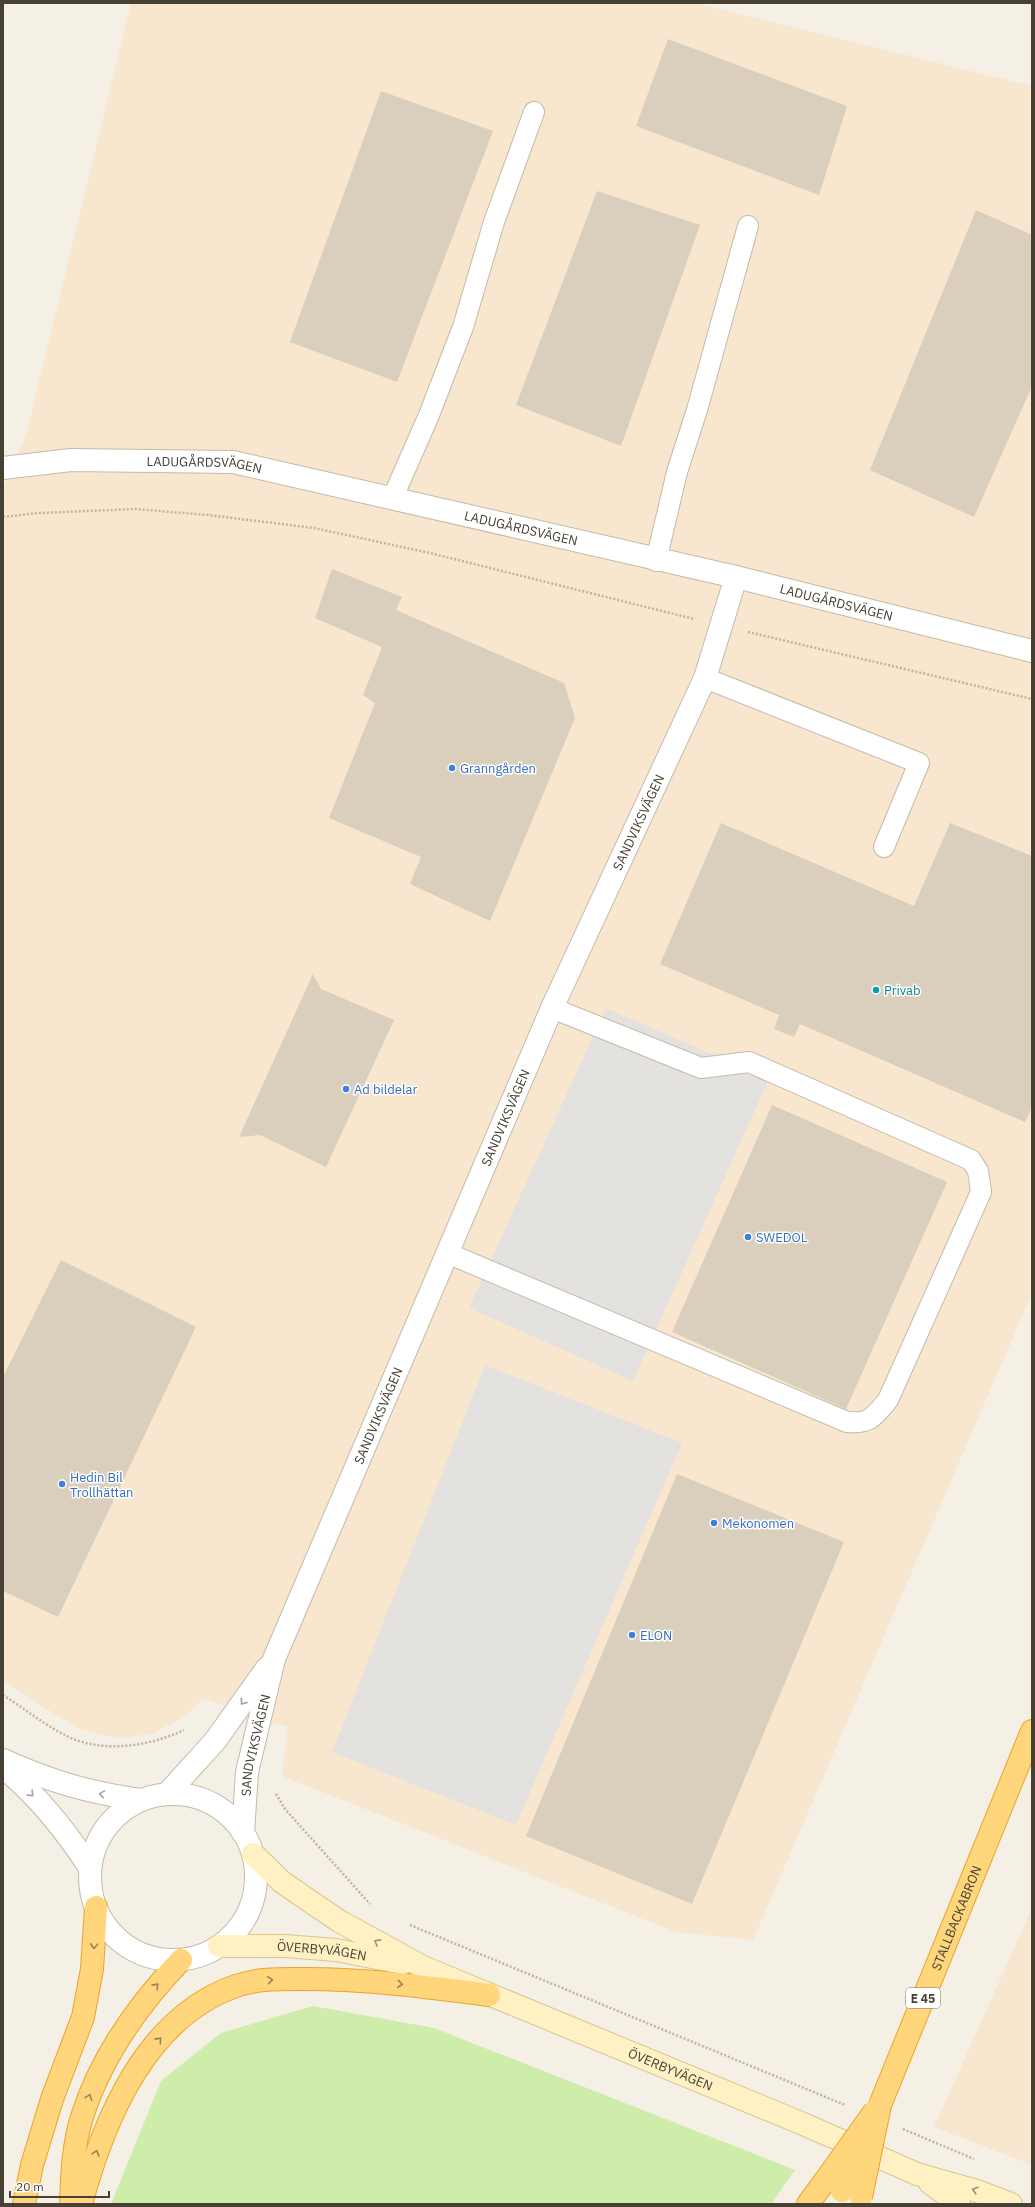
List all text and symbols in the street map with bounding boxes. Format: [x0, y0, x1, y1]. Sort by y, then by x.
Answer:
street label: LADUGÅRDSVÄGEN [146, 452, 264, 477]
street label: LADUGÅRDSVÄGEN [463, 507, 580, 549]
street label: LADUGÅRDSVÄGEN [778, 580, 895, 624]
place label: Granngården [460, 760, 536, 777]
marker: Granngården [447, 763, 457, 773]
street label: SANDVIKSVÄGEN [609, 771, 668, 873]
place label: Privab [884, 982, 921, 999]
marker: Privab [871, 985, 881, 995]
street label: SANDVIKSVÄGEN [477, 1066, 533, 1169]
place label: Ad bildelar [354, 1081, 417, 1098]
marker: Ad bildelar [341, 1084, 351, 1094]
place label: SWEDOL [756, 1229, 808, 1246]
marker: SWEDOL [743, 1232, 753, 1242]
street label: SANDVIKSVÄGEN [350, 1364, 406, 1467]
place label: Hedin Bil Trollhättan [70, 1469, 134, 1501]
marker: Hedin Bil Trollhättan [57, 1479, 67, 1489]
place label: Mekonomen [722, 1515, 794, 1532]
marker: Mekonomen [709, 1518, 719, 1528]
place label: ELON [640, 1627, 672, 1644]
marker: ELON [627, 1630, 637, 1640]
street label: SANDVIKSVÄGEN [237, 1692, 274, 1797]
one-way arrow [240, 1698, 248, 1705]
one-way arrow [27, 1789, 34, 1797]
one-way arrow [99, 1790, 105, 1799]
street label: STALLBACKABRON [927, 1863, 985, 1973]
street label: ÖVERBYVÄGEN [277, 1938, 368, 1964]
one-way arrow [373, 1939, 381, 1946]
one-way arrow [89, 1943, 98, 1949]
one-way arrow [267, 1976, 273, 1985]
one-way arrow [397, 1979, 403, 1988]
one-way arrow [151, 1984, 158, 1991]
road number: E 45 [906, 1988, 940, 2008]
one-way arrow [154, 2037, 161, 2045]
street label: ÖVERBYVÄGEN [626, 2044, 716, 2094]
one-way arrow [85, 2094, 93, 2101]
one-way arrow [91, 2150, 99, 2156]
scale bar [10, 2173, 109, 2199]
text: 20 m [16, 2179, 44, 2194]
one-way arrow [971, 2187, 978, 2195]

